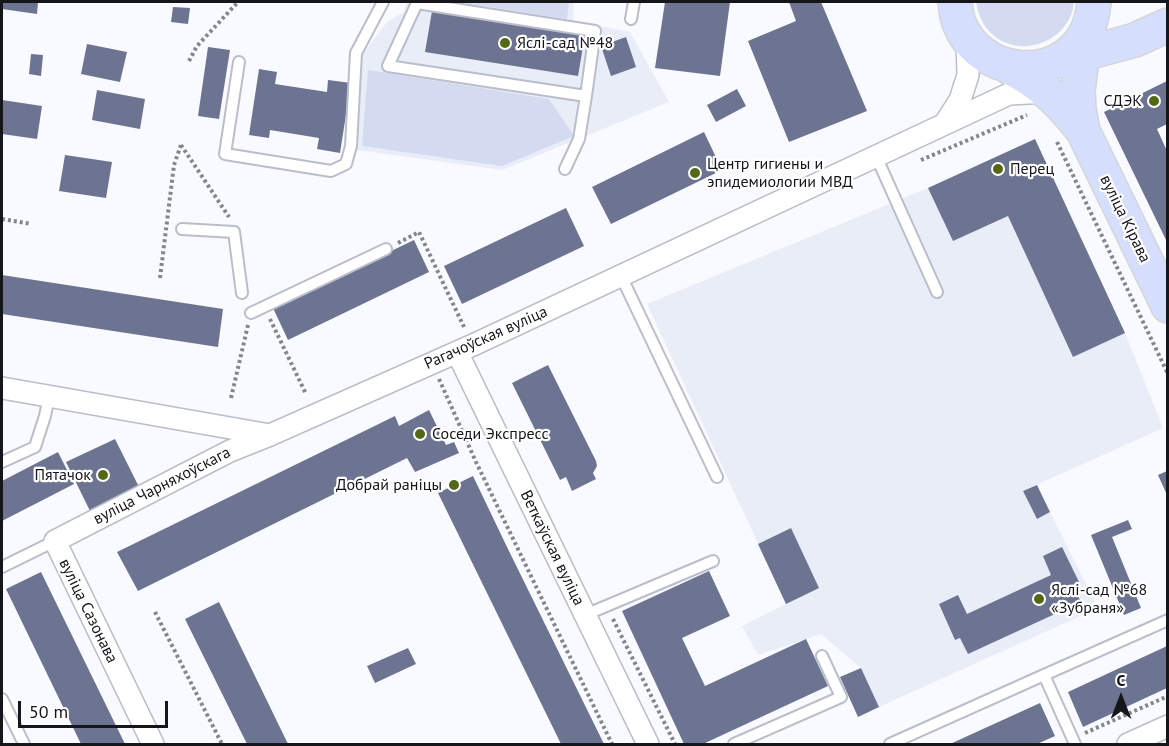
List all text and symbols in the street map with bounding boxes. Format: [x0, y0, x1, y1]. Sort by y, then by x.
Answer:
place label: Яслі-сад №48 [517, 33, 613, 53]
marker: Яслі-сад №48 [498, 36, 512, 50]
place label: СДЭК [1104, 91, 1142, 111]
marker: СДЭК [1147, 94, 1161, 108]
place label: Центр гигиены и эпидемиологии МВД [707, 154, 853, 192]
place label: Перец [1010, 159, 1054, 179]
marker: Перец [991, 162, 1005, 176]
marker: Центр гигиены и эпидемиологии МВД [688, 166, 702, 180]
street label: вуліца Кірава [1096, 172, 1154, 266]
street label: Рагачоўская вуліца [421, 302, 551, 374]
place label: Соседи Экспресс [432, 424, 549, 444]
marker: Соседи Экспресс [413, 427, 427, 441]
street label: вуліца Чарняхоўскага [90, 443, 234, 529]
place label: Пятачок [34, 465, 91, 485]
marker: Пятачок [96, 468, 110, 482]
place label: Добрай раніцы [336, 475, 442, 495]
marker: Добрай раніцы [447, 478, 461, 492]
street label: Веткаўская вуліца [516, 487, 588, 609]
street label: вуліца Сазонава [54, 556, 122, 666]
place label: Яслі-сад №68 «Зубраня» [1051, 580, 1147, 618]
marker: Яслі-сад №68 «Зубраня» [1032, 592, 1046, 606]
north arrow [1091, 668, 1151, 728]
text: С [1117, 670, 1125, 690]
scale bar [21, 689, 171, 727]
text: 50 m [29, 700, 68, 723]

